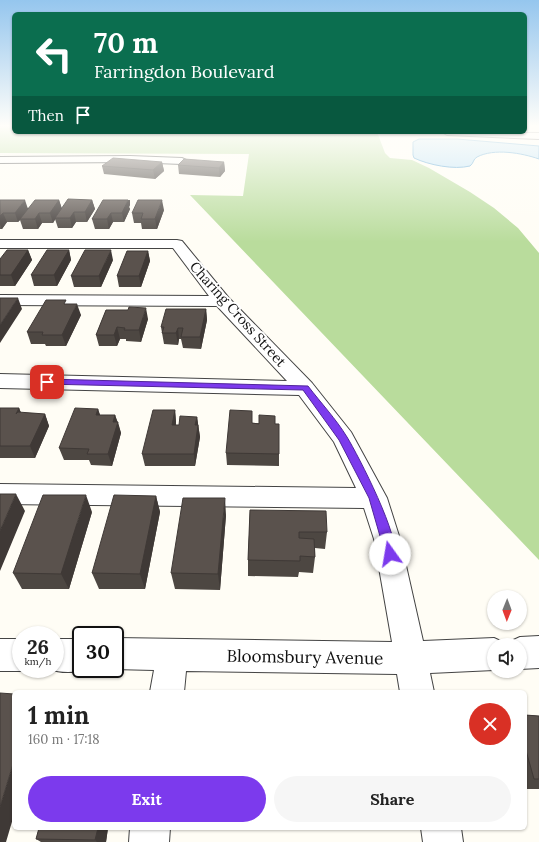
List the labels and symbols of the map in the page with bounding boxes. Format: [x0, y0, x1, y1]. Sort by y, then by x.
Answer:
street label: Charing Cross Street [186, 258, 290, 371]
pin [30, 365, 64, 399]
position arrow [369, 533, 411, 575]
north arrow [487, 590, 527, 630]
speed limit sign: 30 [72, 626, 124, 678]
street label: Bloomsbury Avenue [226, 645, 384, 669]

